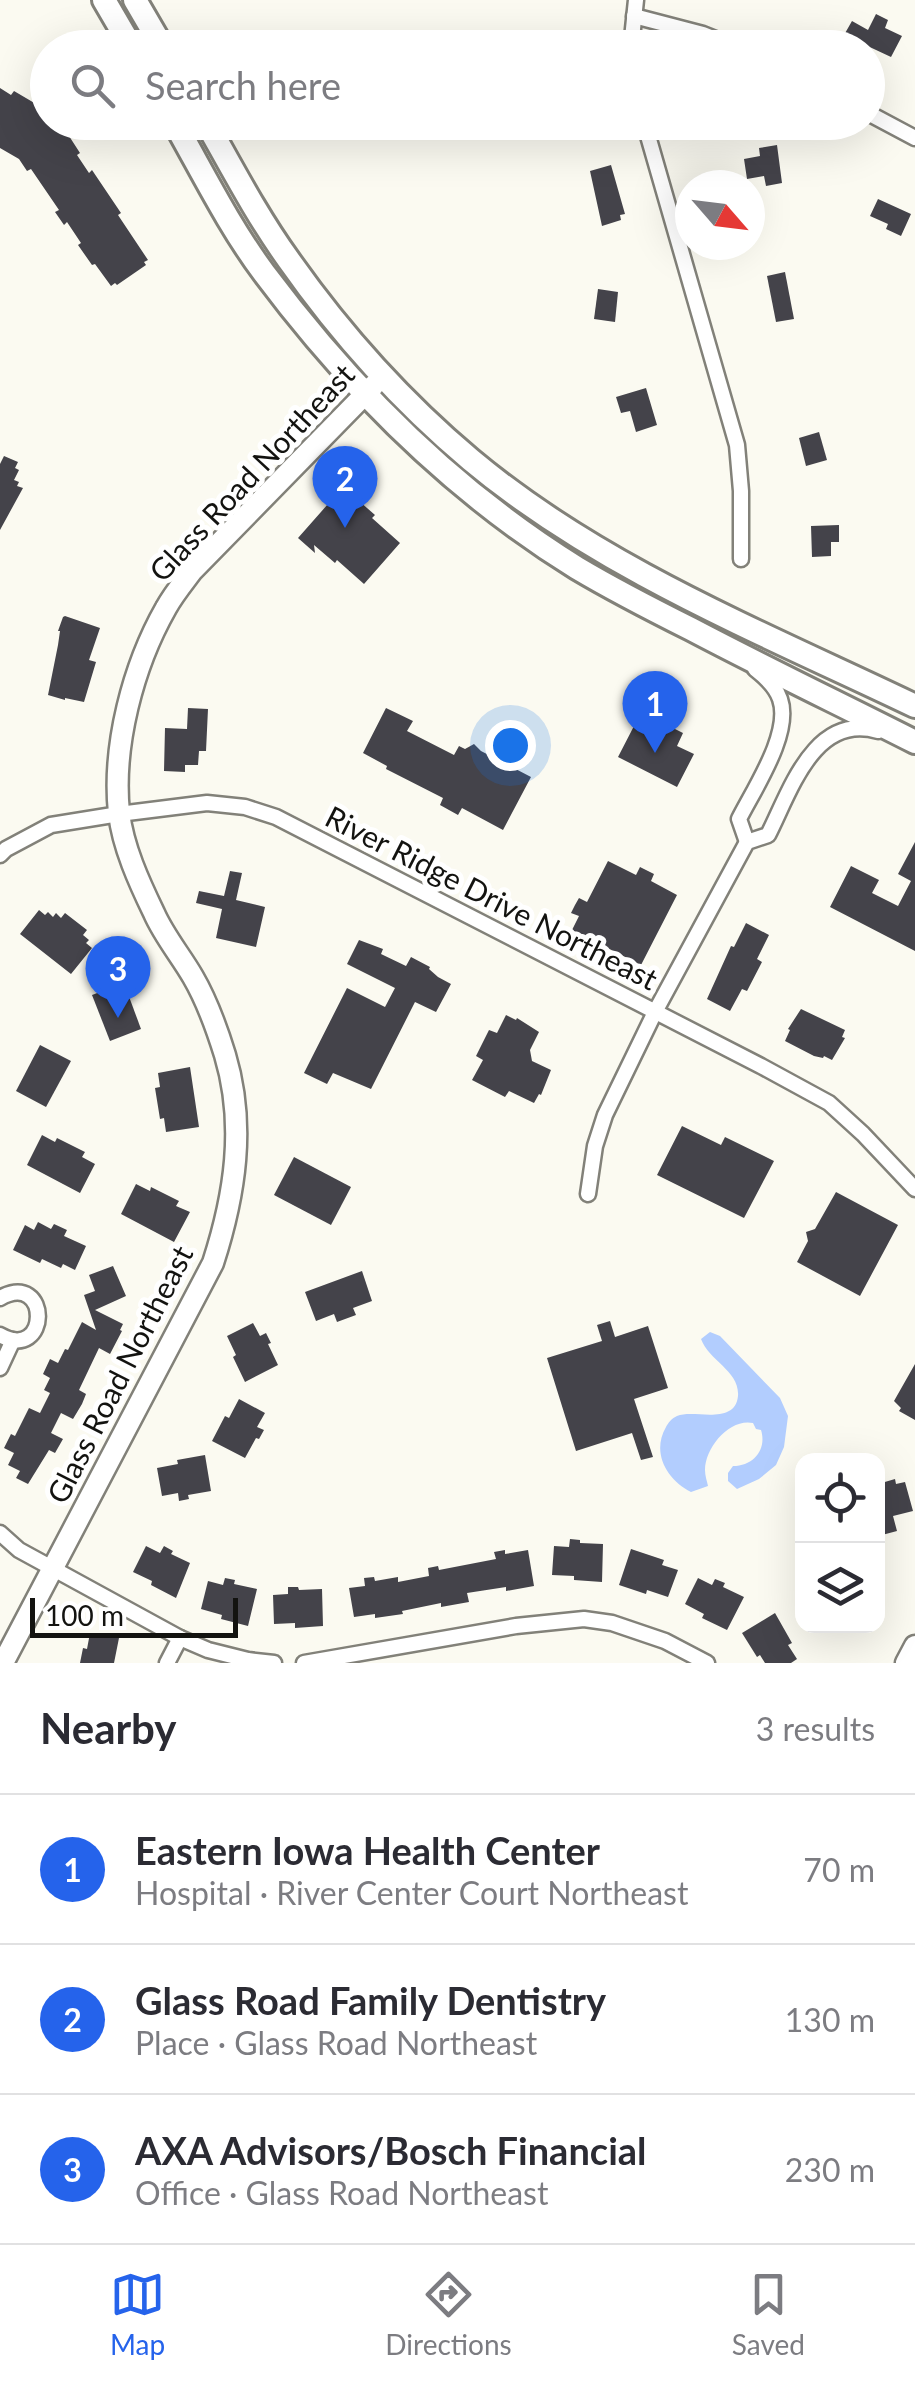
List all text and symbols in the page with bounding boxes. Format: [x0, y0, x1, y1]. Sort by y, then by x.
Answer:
search box [30, 30, 885, 140]
icon: search [65, 58, 120, 113]
text: Search here [145, 62, 341, 108]
north arrow [675, 170, 765, 260]
street label: Glass Road Northeast [141, 356, 361, 588]
pin: 2 [312, 446, 378, 528]
pin: 1 [622, 670, 688, 753]
your location [485, 720, 536, 771]
street label: River Ridge Drive Northeast [320, 797, 664, 997]
pin: 3 [86, 936, 150, 1018]
street label: Glass Road Northeast [38, 1239, 200, 1509]
map controls [795, 1453, 885, 1633]
button: locate [795, 1453, 885, 1543]
button: layers [795, 1543, 885, 1633]
scale bar [30, 1593, 238, 1638]
text: 100 m [45, 1598, 124, 1632]
text: Nearby [40, 1703, 177, 1753]
text: 3 results [756, 1709, 875, 1748]
text: Eastern Iowa Health Center [135, 1827, 600, 1873]
text: 1 [63, 1850, 82, 1889]
text: 70 m [803, 1850, 875, 1889]
text: Hospital · River Center Court Northeast [135, 1873, 688, 1912]
text: Glass Road Family Dentistry [135, 1977, 606, 2023]
text: 2 [63, 2000, 82, 2039]
text: 130 m [785, 2000, 875, 2039]
text: Place · Glass Road Northeast [135, 2023, 537, 2062]
text: AXA Advisors/Bosch Financial [135, 2127, 647, 2173]
text: 3 [63, 2150, 82, 2189]
text: 230 m [785, 2150, 875, 2189]
text: Office · Glass Road Northeast [135, 2173, 548, 2212]
tab: Map [110, 2267, 165, 2361]
tab: Directions [385, 2267, 512, 2361]
tab: Saved [732, 2267, 805, 2361]

